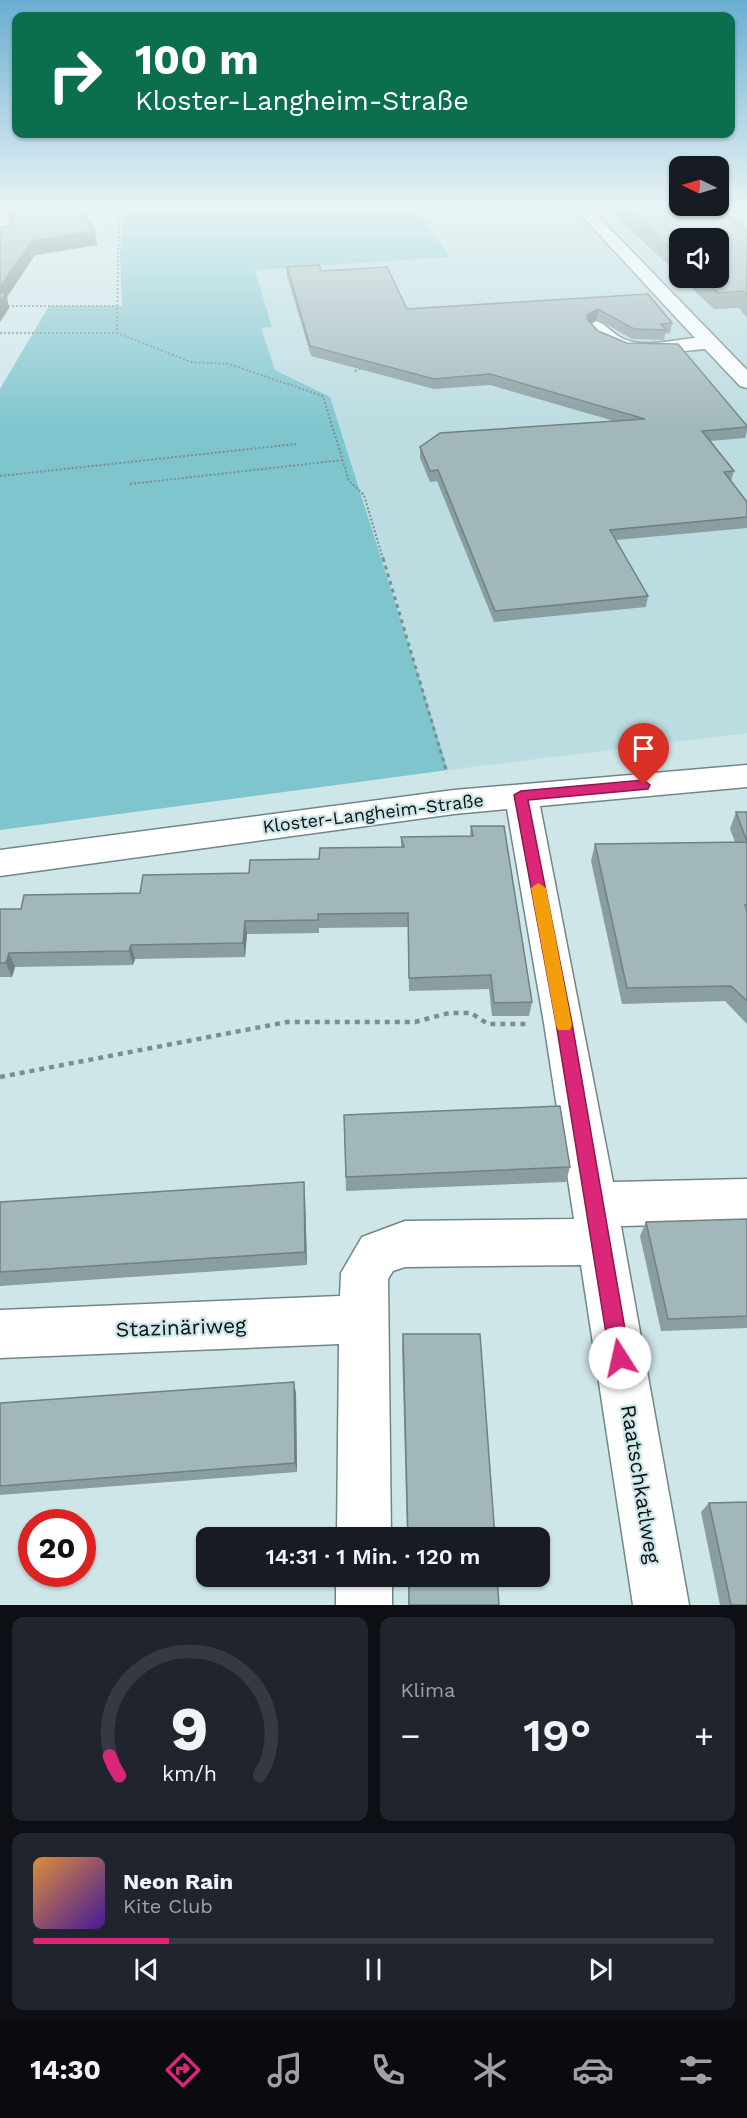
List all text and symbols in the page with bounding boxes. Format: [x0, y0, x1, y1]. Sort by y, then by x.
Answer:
text: 100 m [135, 35, 259, 84]
icon: right [36, 36, 114, 114]
text: Kloster-Langheim-Straße [135, 85, 469, 117]
north arrow [669, 156, 729, 216]
map controls [669, 156, 729, 288]
button: sound [669, 228, 729, 288]
pin [618, 723, 669, 785]
icon: arrive [627, 732, 660, 765]
street label: Kloster-Langheim-Straße [261, 789, 485, 837]
street label: Stazinäriweg [115, 1312, 247, 1342]
position arrow [588, 1326, 652, 1390]
street label: Raatschkatlweg [616, 1403, 666, 1566]
speed limit sign: 20 [18, 1509, 96, 1587]
text: 14:31 · 1 Min. · 120 m [266, 1544, 480, 1569]
text: Klima [401, 1678, 455, 1702]
text: 9 [171, 1692, 209, 1765]
text: 19° [523, 1709, 591, 1762]
text: − [401, 1716, 420, 1755]
text: + [694, 1716, 714, 1755]
text: km/h [162, 1761, 217, 1786]
text: Neon Rain [123, 1869, 233, 1894]
text: Kite Club [123, 1894, 213, 1918]
icon: previous [130, 1953, 163, 1986]
icon: pause [357, 1953, 390, 1986]
icon: next [584, 1953, 617, 1986]
icon: directions [162, 2049, 204, 2091]
icon: music [264, 2049, 306, 2091]
icon: phone [367, 2049, 409, 2091]
icon: climate [469, 2049, 511, 2091]
icon: car [572, 2049, 614, 2091]
icon: filters [675, 2049, 717, 2091]
text: 14:30 [30, 2054, 101, 2086]

